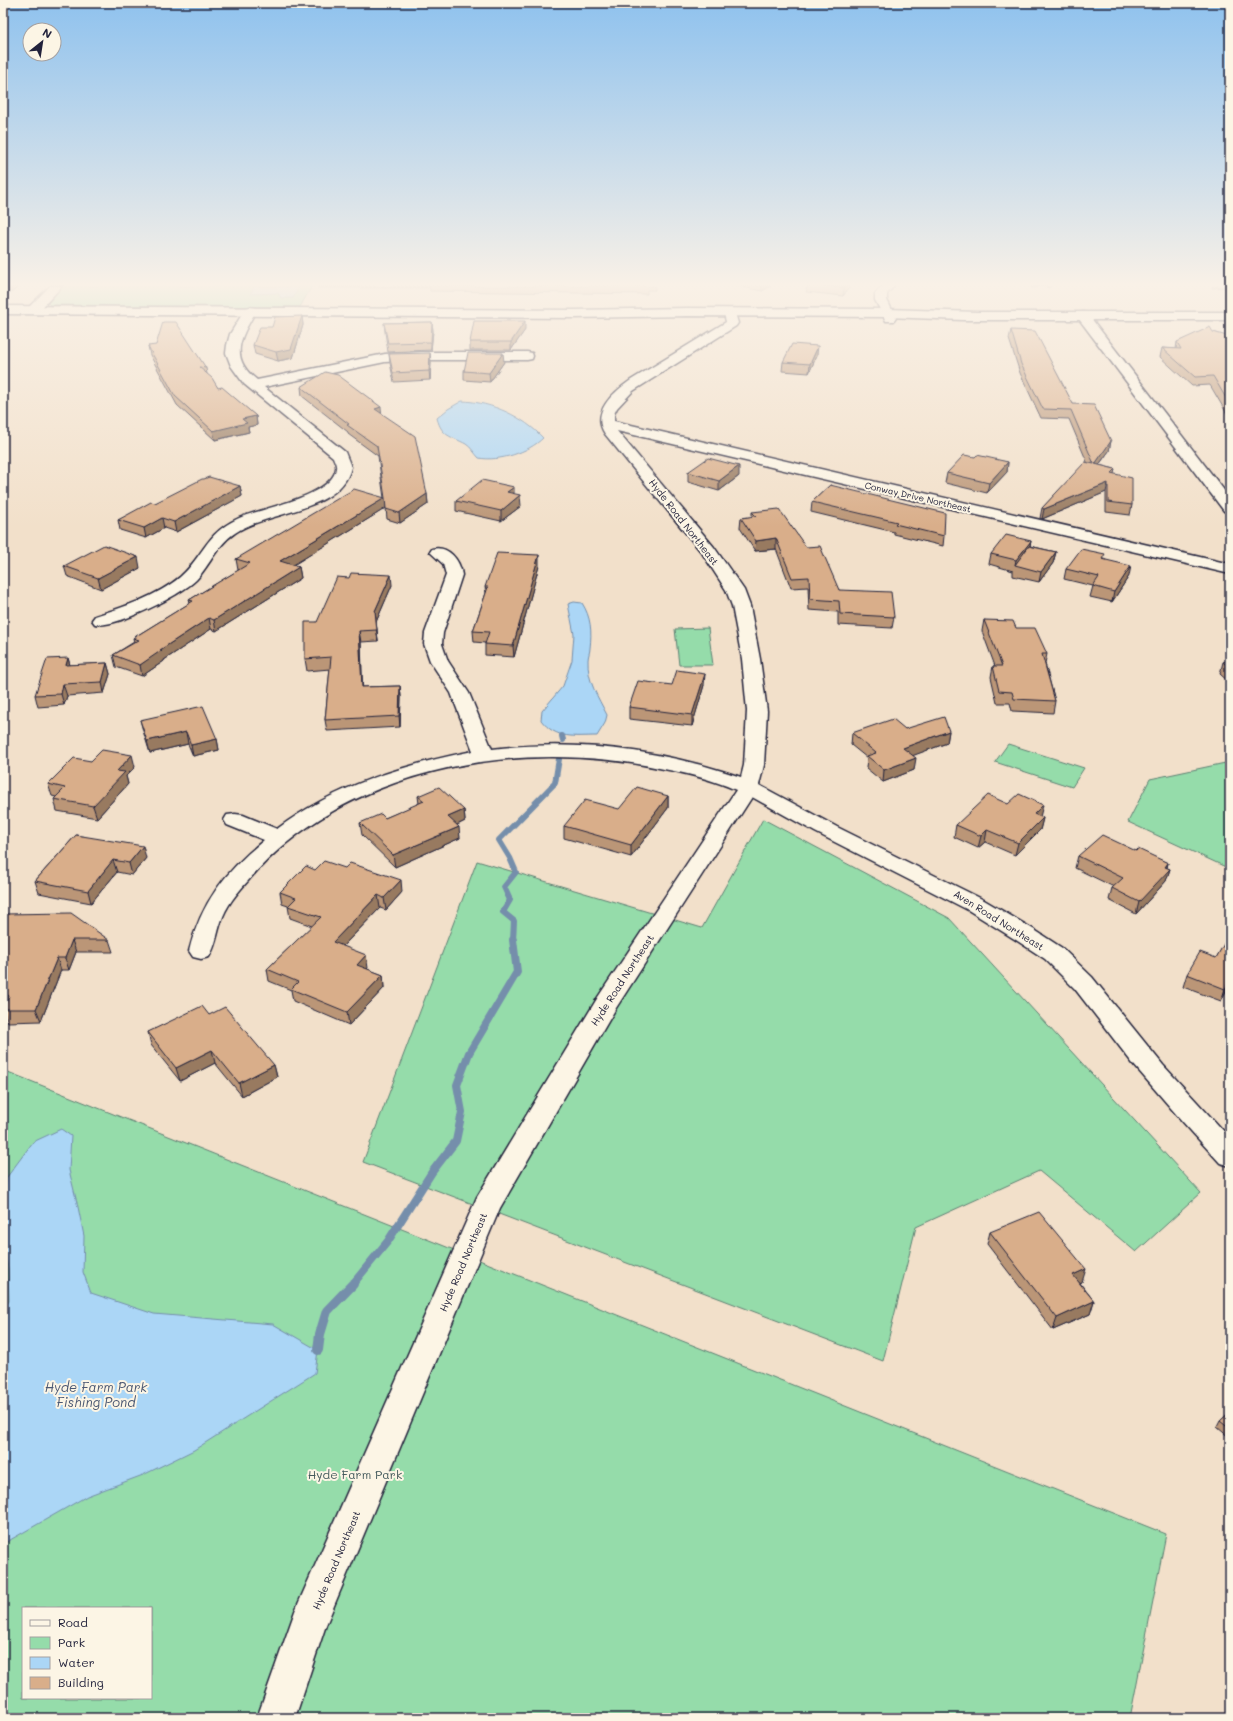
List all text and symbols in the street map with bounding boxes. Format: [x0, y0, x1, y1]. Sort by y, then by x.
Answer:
north arrow [22, 22, 62, 62]
text: N [40, 24, 55, 41]
street label: Hyde Road Northeast [646, 476, 722, 568]
street label: Conway Drive Northeast [864, 479, 972, 515]
street label: Aven Road Northeast [951, 886, 1047, 954]
street label: Hyde Road Northeast [587, 932, 657, 1028]
street label: Hyde Road Northeast [436, 1210, 490, 1314]
water label: Hyde Farm Park Fishing Pond [45, 1378, 148, 1410]
park label: Hyde Farm Park [308, 1466, 402, 1482]
street label: Hyde Road Northeast [309, 1508, 363, 1612]
legend [22, 1607, 152, 1699]
text: Road [58, 1614, 88, 1630]
text: Park [58, 1634, 85, 1650]
text: Water [58, 1654, 95, 1670]
text: Building [58, 1674, 104, 1690]

